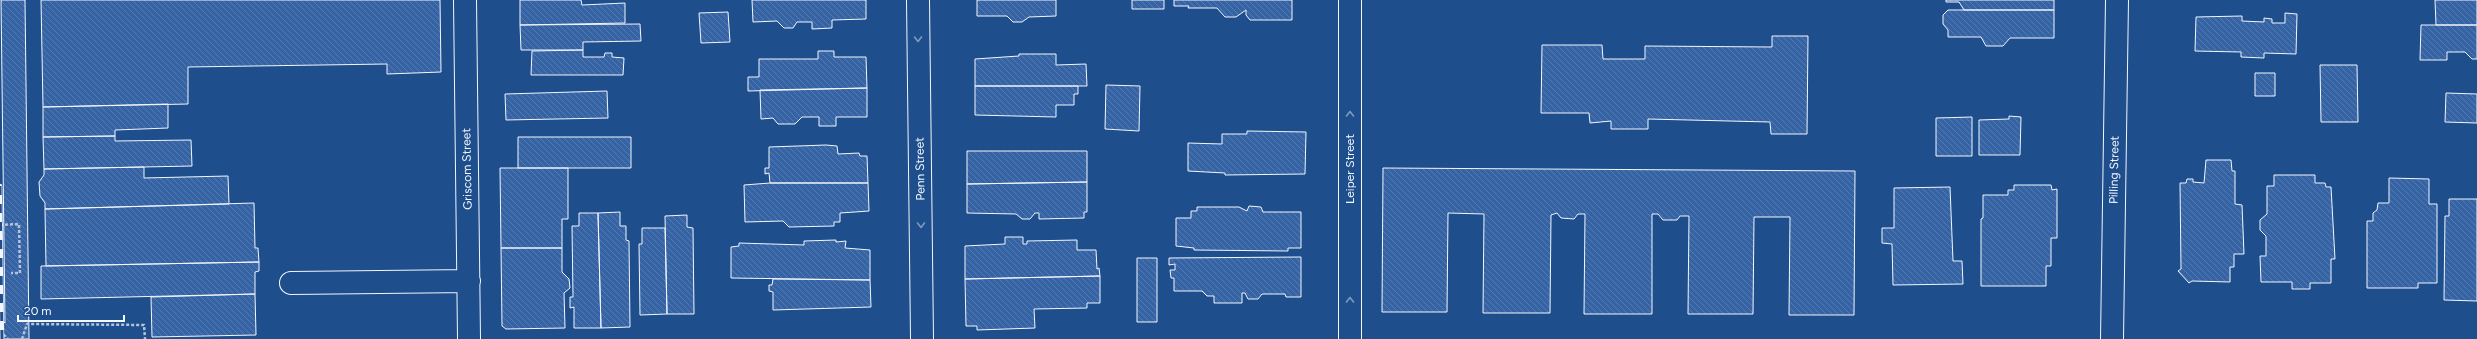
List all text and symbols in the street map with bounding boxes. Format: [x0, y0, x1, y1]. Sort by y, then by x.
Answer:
one-way arrow [914, 36, 922, 42]
one-way arrow [1346, 111, 1354, 117]
street label: Griscom Street [459, 128, 475, 210]
street label: Leiper Street [1343, 134, 1357, 204]
street label: Pilling Street [2106, 135, 2122, 204]
street label: Penn Street [912, 137, 928, 201]
one-way arrow [917, 222, 925, 228]
scale bar [18, 297, 124, 323]
one-way arrow [1346, 297, 1354, 303]
text: 20 m [24, 304, 52, 318]

